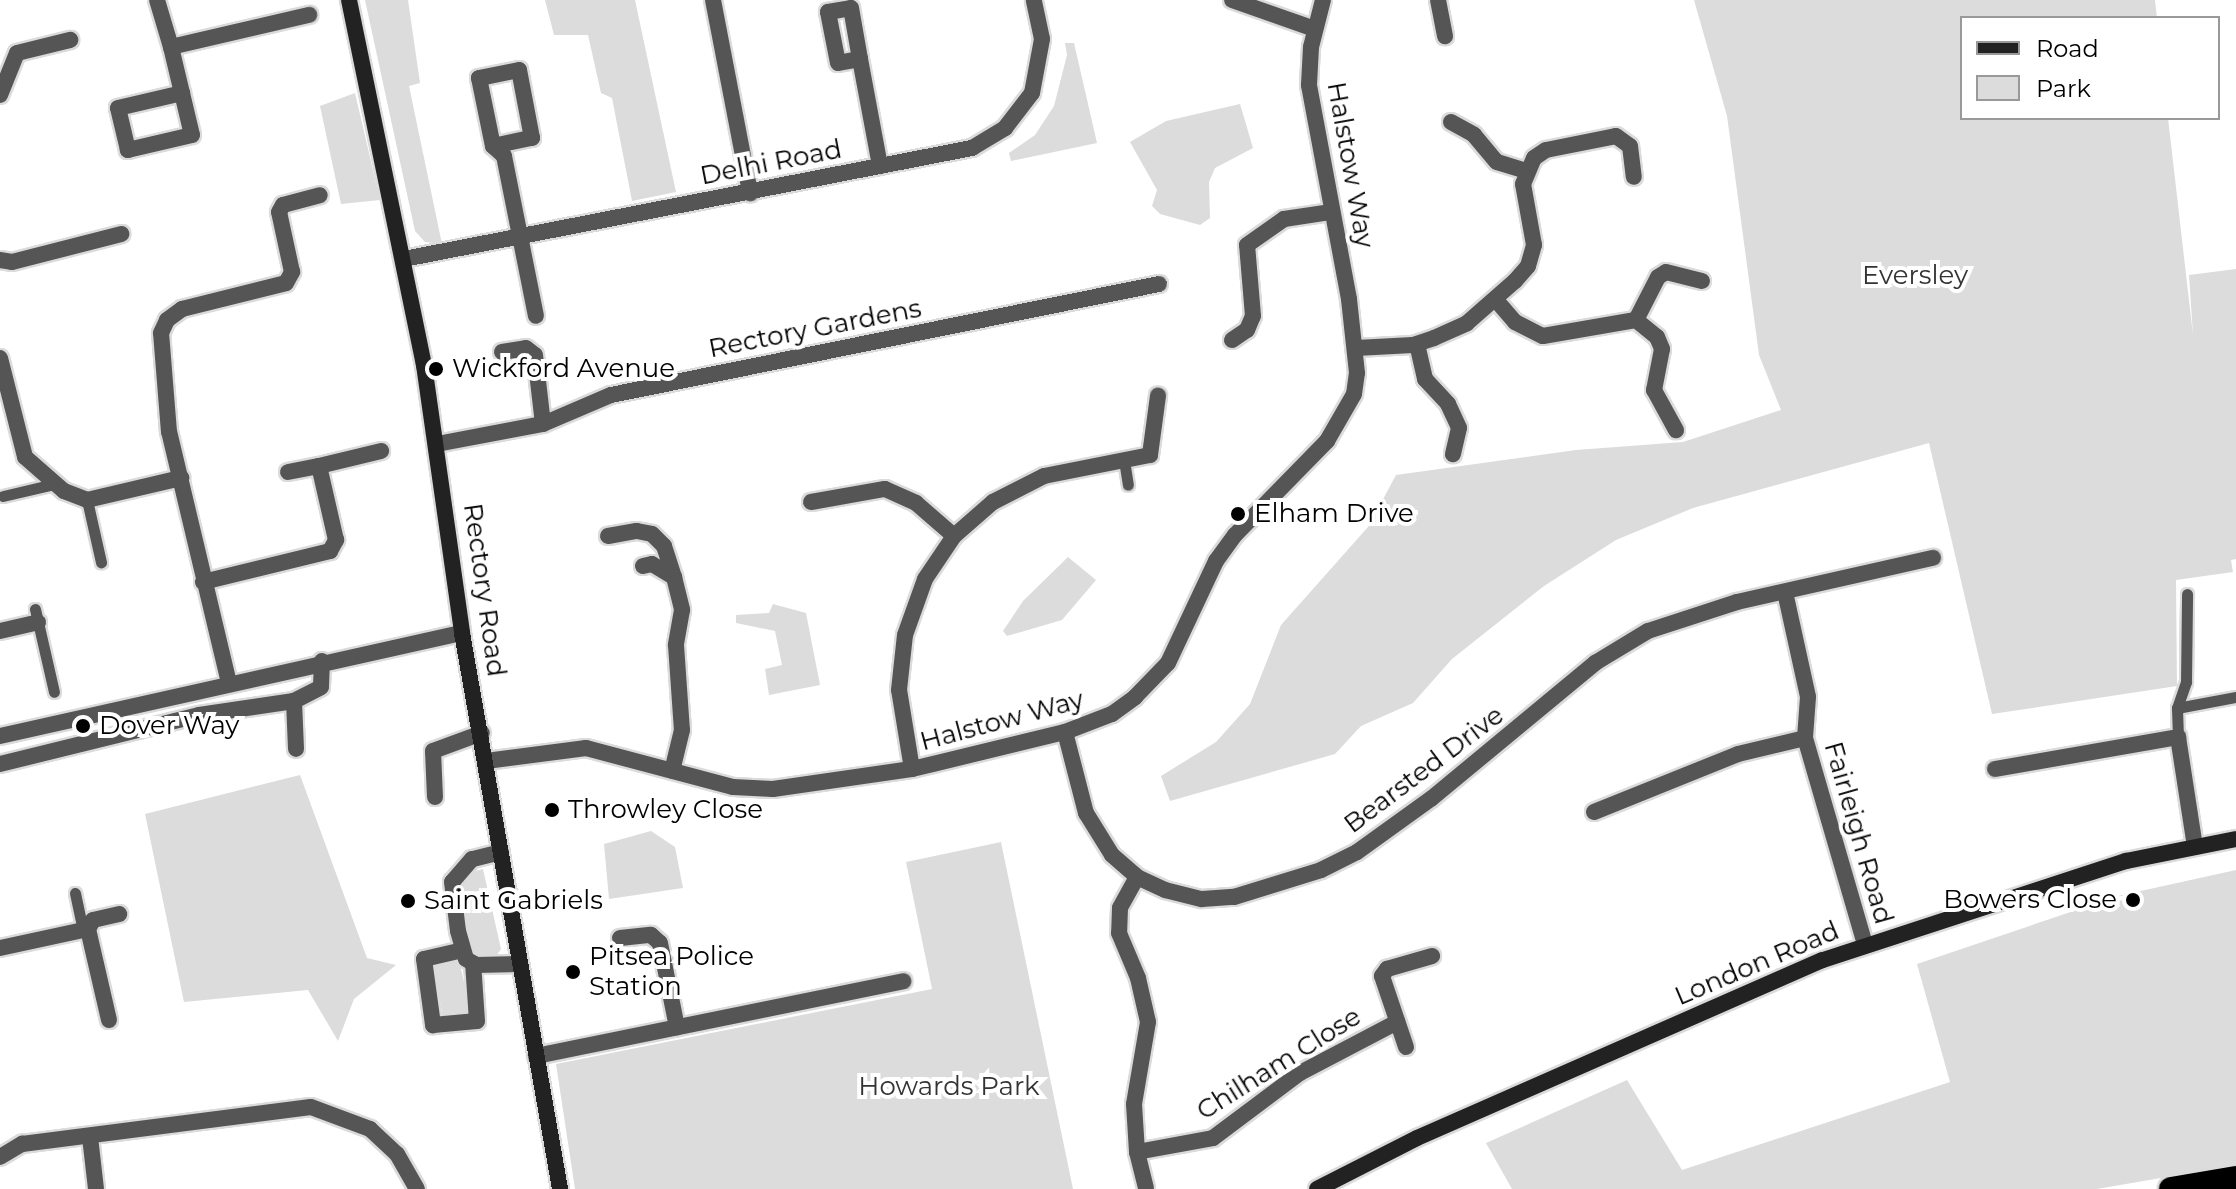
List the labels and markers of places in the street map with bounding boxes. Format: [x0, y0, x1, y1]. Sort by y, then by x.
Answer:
place label: Wickford Avenue [452, 353, 675, 385]
marker: Wickford Avenue [427, 360, 445, 378]
place label: Elham Drive [1254, 498, 1414, 530]
marker: Elham Drive [1229, 505, 1247, 523]
place label: Dover Way [99, 710, 239, 742]
marker: Dover Way [74, 717, 92, 735]
place label: Throwley Close [568, 794, 763, 826]
marker: Throwley Close [543, 801, 561, 819]
place label: Bowers Close [1943, 884, 2117, 916]
place label: Saint Gabriels [424, 885, 603, 917]
marker: Bowers Close [2124, 891, 2142, 909]
marker: Saint Gabriels [399, 892, 417, 910]
place label: Pitsea Police Station [589, 941, 754, 1002]
marker: Pitsea Police Station [564, 963, 582, 981]

